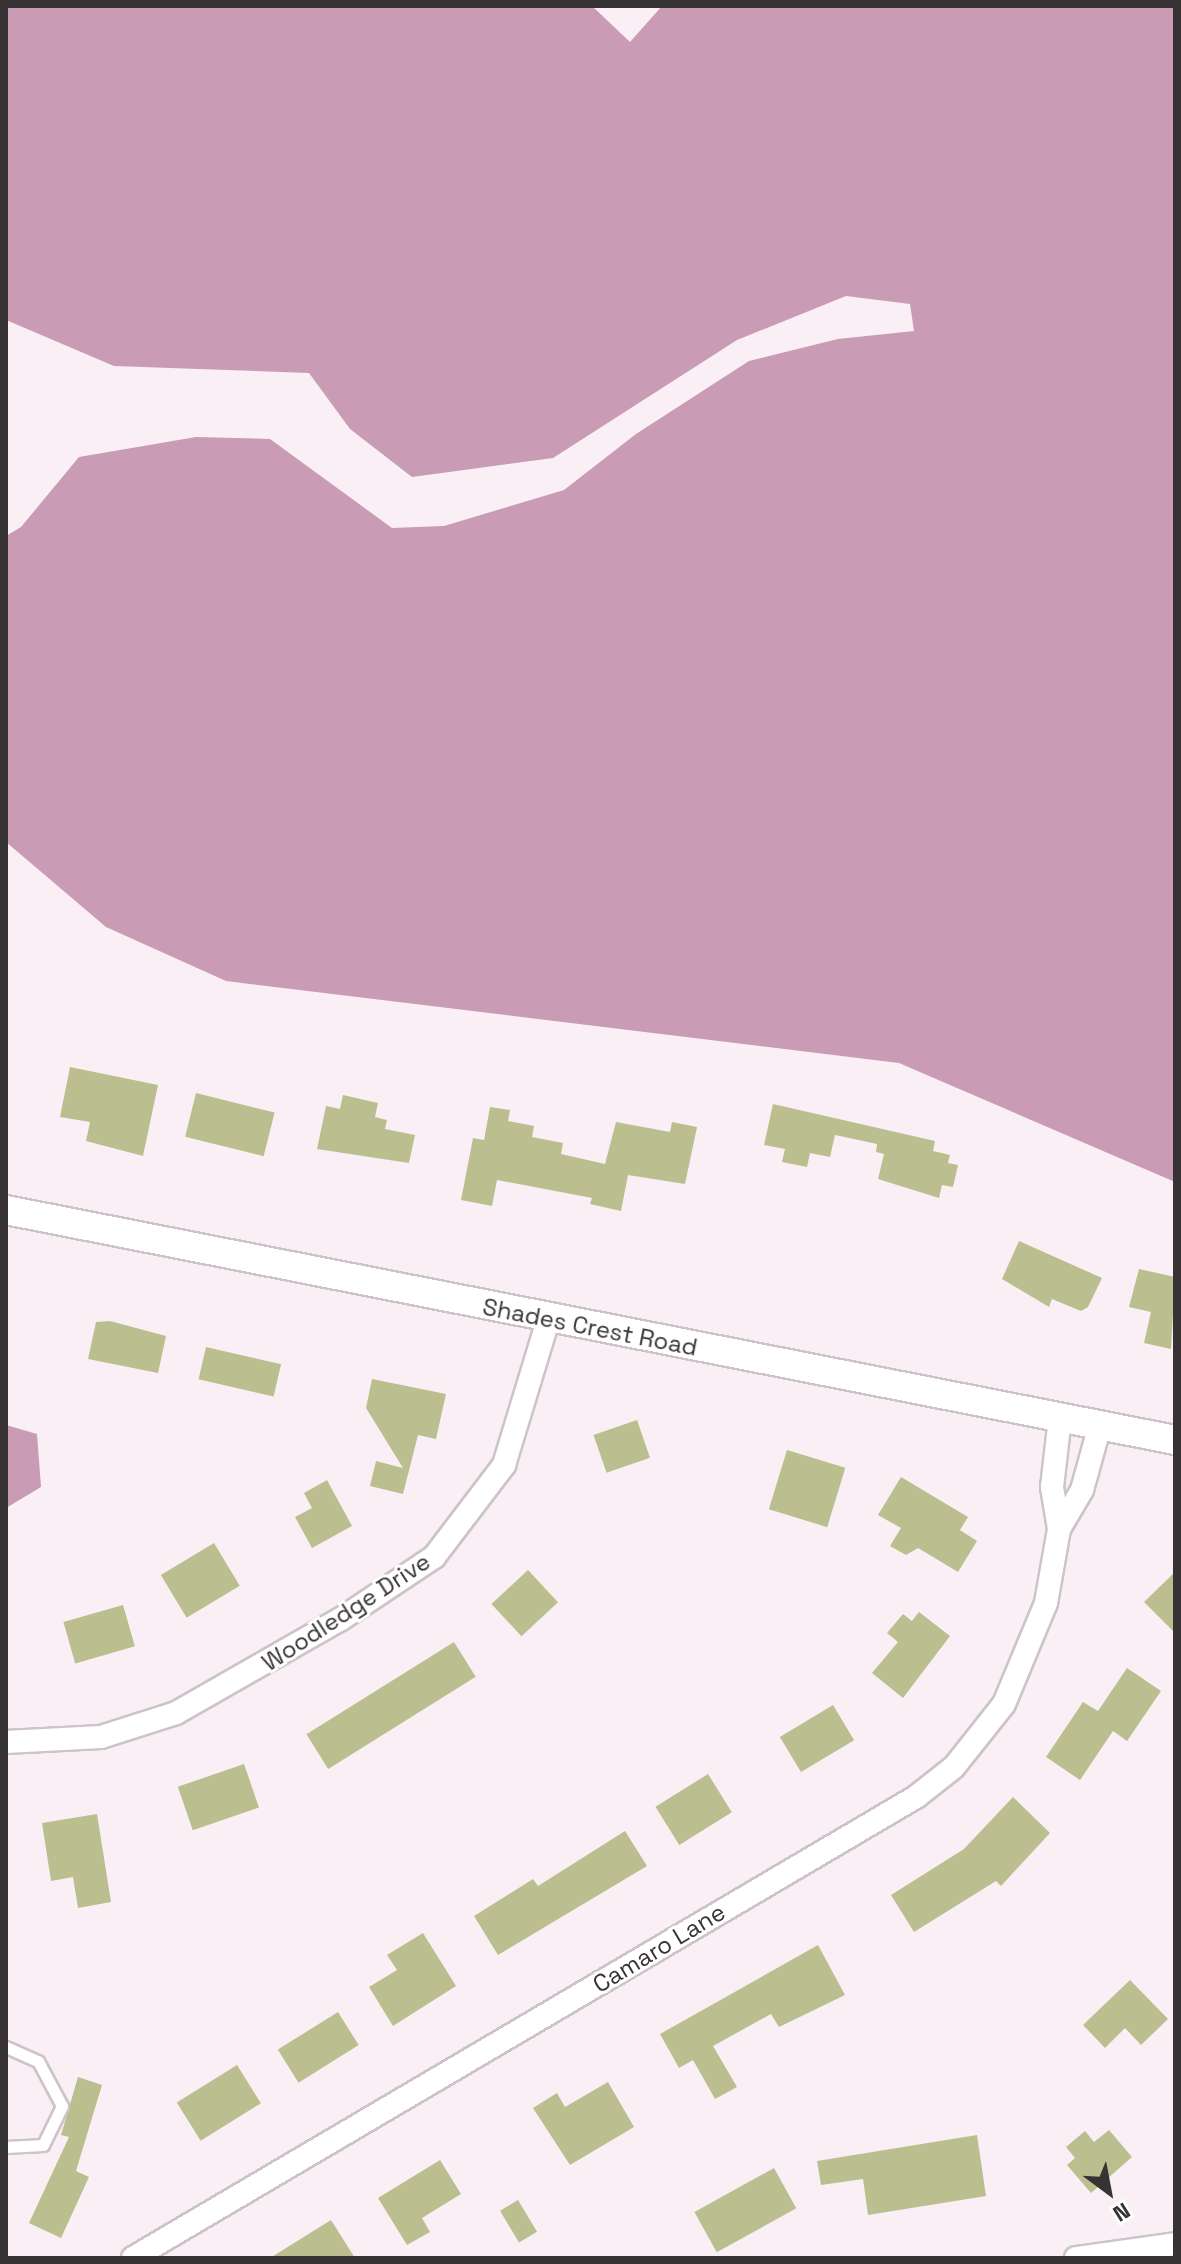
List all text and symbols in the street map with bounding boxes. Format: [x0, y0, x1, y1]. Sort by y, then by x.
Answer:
street label: Shades Crest Road [480, 1292, 700, 1362]
street label: Woodledge Drive [257, 1547, 435, 1677]
street label: Camaro Lane [588, 1897, 730, 1999]
north arrow [1069, 2152, 1149, 2232]
text: N [1108, 2197, 1135, 2228]

